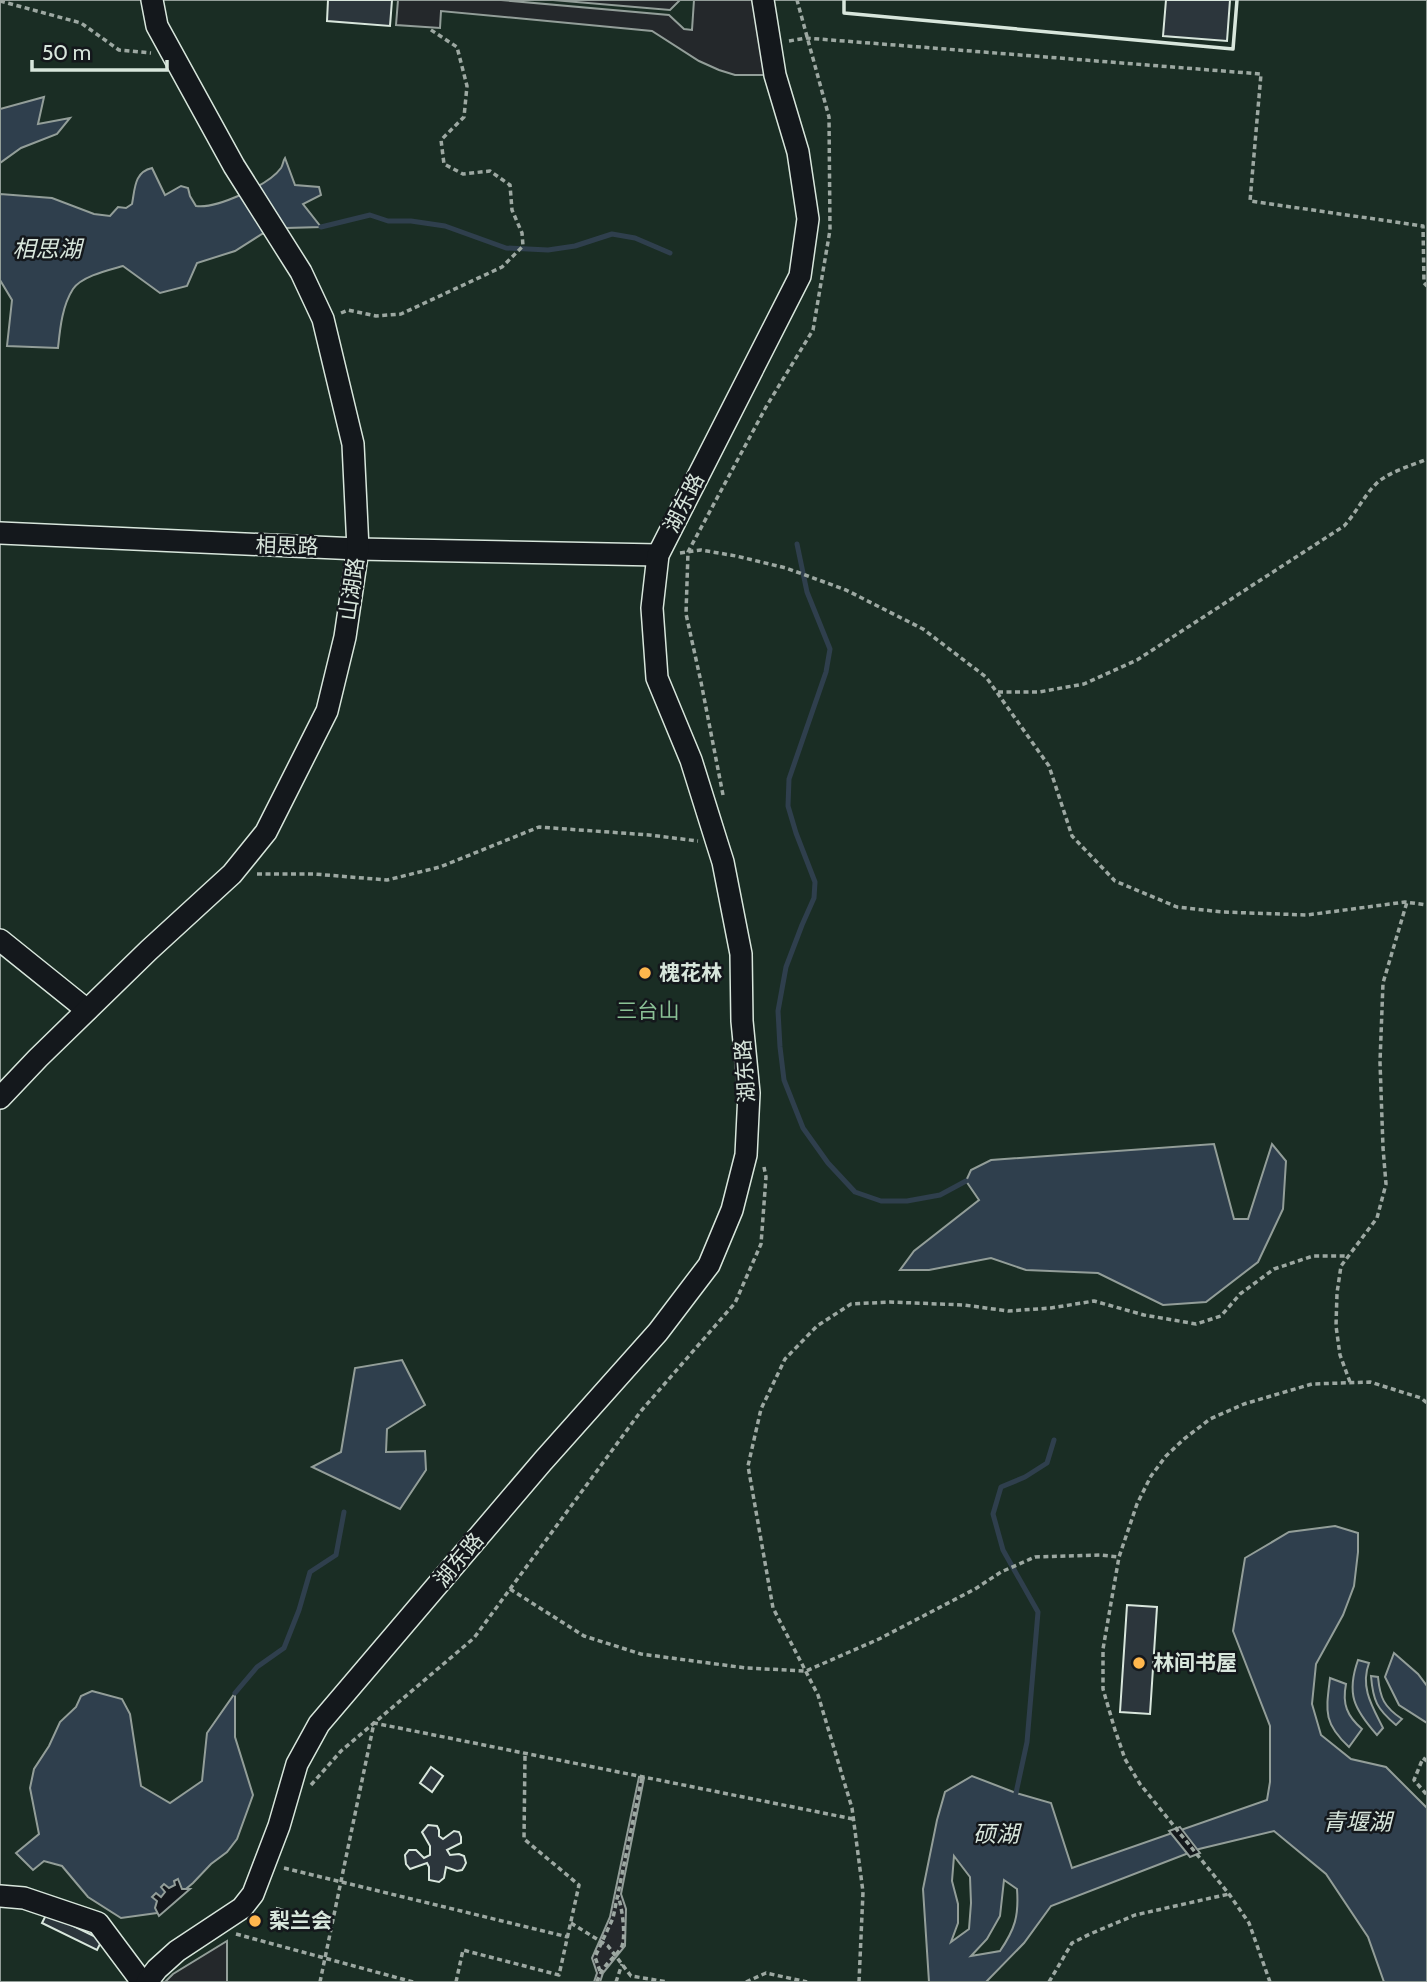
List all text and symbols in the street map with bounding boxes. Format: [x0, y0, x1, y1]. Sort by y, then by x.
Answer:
scale bar [32, 28, 166, 72]
text: 50 m [42, 40, 91, 65]
water label: 相思湖 [13, 235, 85, 263]
street label: 湖东路 [658, 469, 709, 537]
street label: 相思路 [255, 532, 319, 559]
street label: 山湖路 [335, 556, 368, 622]
place label: 槐花林 [659, 960, 722, 985]
marker: 槐花林 [637, 965, 653, 981]
park label: 三台山 [617, 998, 680, 1023]
street label: 湖东路 [730, 1039, 759, 1103]
street label: 湖东路 [429, 1528, 488, 1592]
place label: 林间书屋 [1153, 1650, 1237, 1675]
marker: 林间书屋 [1131, 1655, 1147, 1671]
water label: 青堰湖 [1323, 1808, 1395, 1836]
water label: 硕湖 [973, 1820, 1022, 1848]
place label: 梨兰会 [269, 1908, 332, 1933]
marker: 梨兰会 [247, 1913, 263, 1929]

